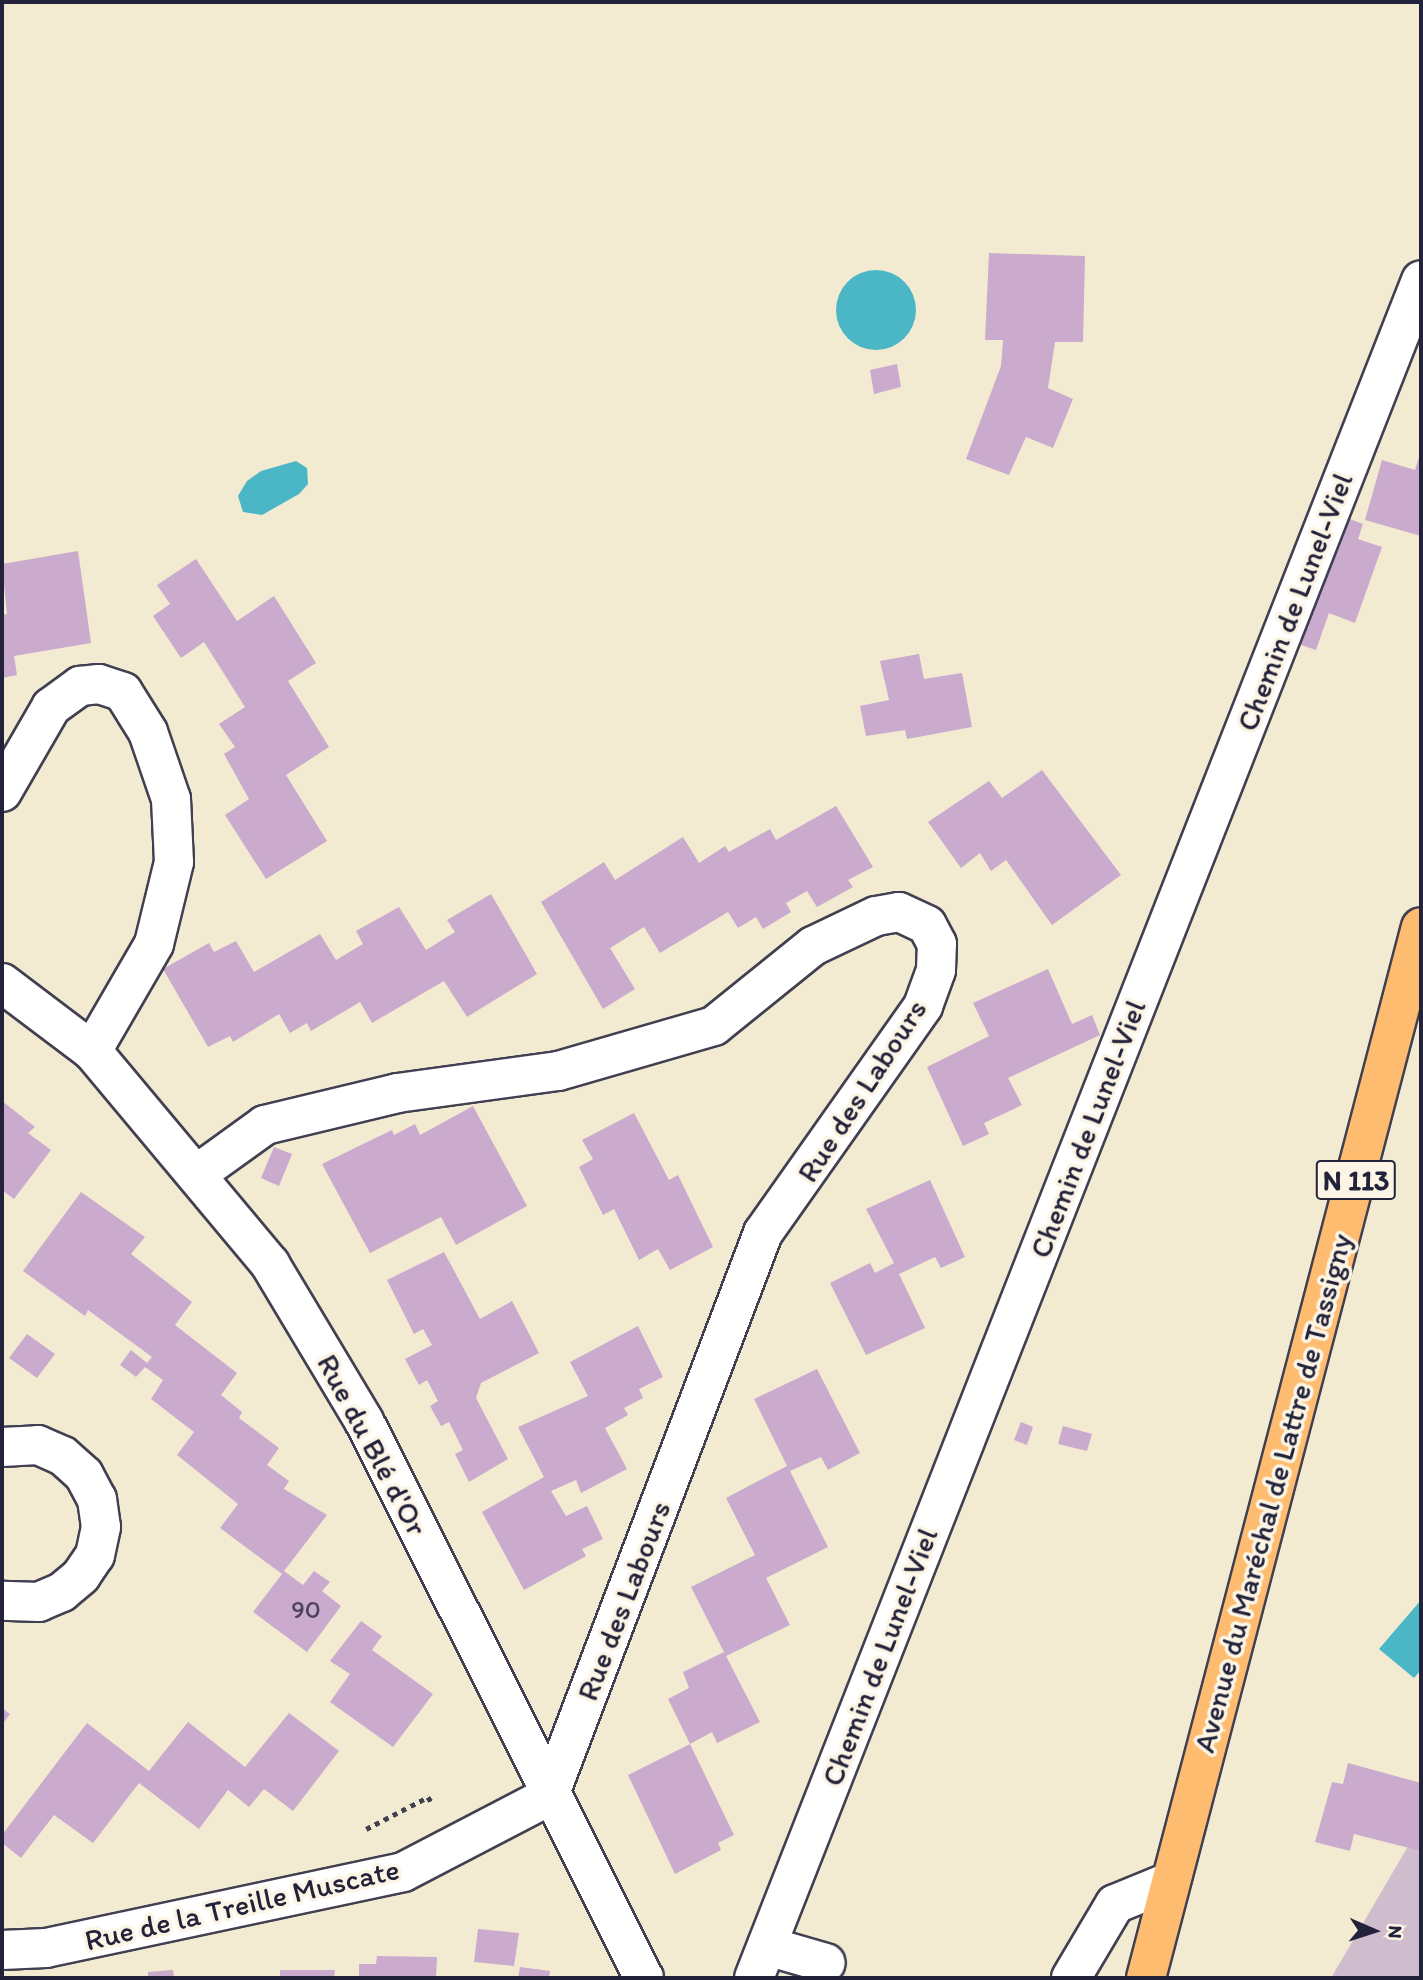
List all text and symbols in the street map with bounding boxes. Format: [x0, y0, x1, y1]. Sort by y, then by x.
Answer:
street label: Chemin de Lunel-Viel [1229, 468, 1361, 736]
street label: Rue des Labours [790, 993, 934, 1189]
street label: Chemin de Lunel-Viel [1022, 995, 1154, 1263]
road number: N 113 [1316, 1156, 1396, 1204]
street label: Avenue du Maréchal de Lattre de Tassigny [1186, 1230, 1360, 1756]
street label: Rue du Blé d'Or [309, 1348, 435, 1542]
street label: Rue des Labours [570, 1497, 678, 1705]
street label: Chemin de Lunel-Viel [814, 1523, 946, 1791]
house number: 90 [291, 1594, 321, 1626]
street label: Rue de la Treille Muscate [83, 1852, 401, 1958]
north arrow [1339, 1896, 1409, 1966]
text: N [1384, 1925, 1407, 1939]

